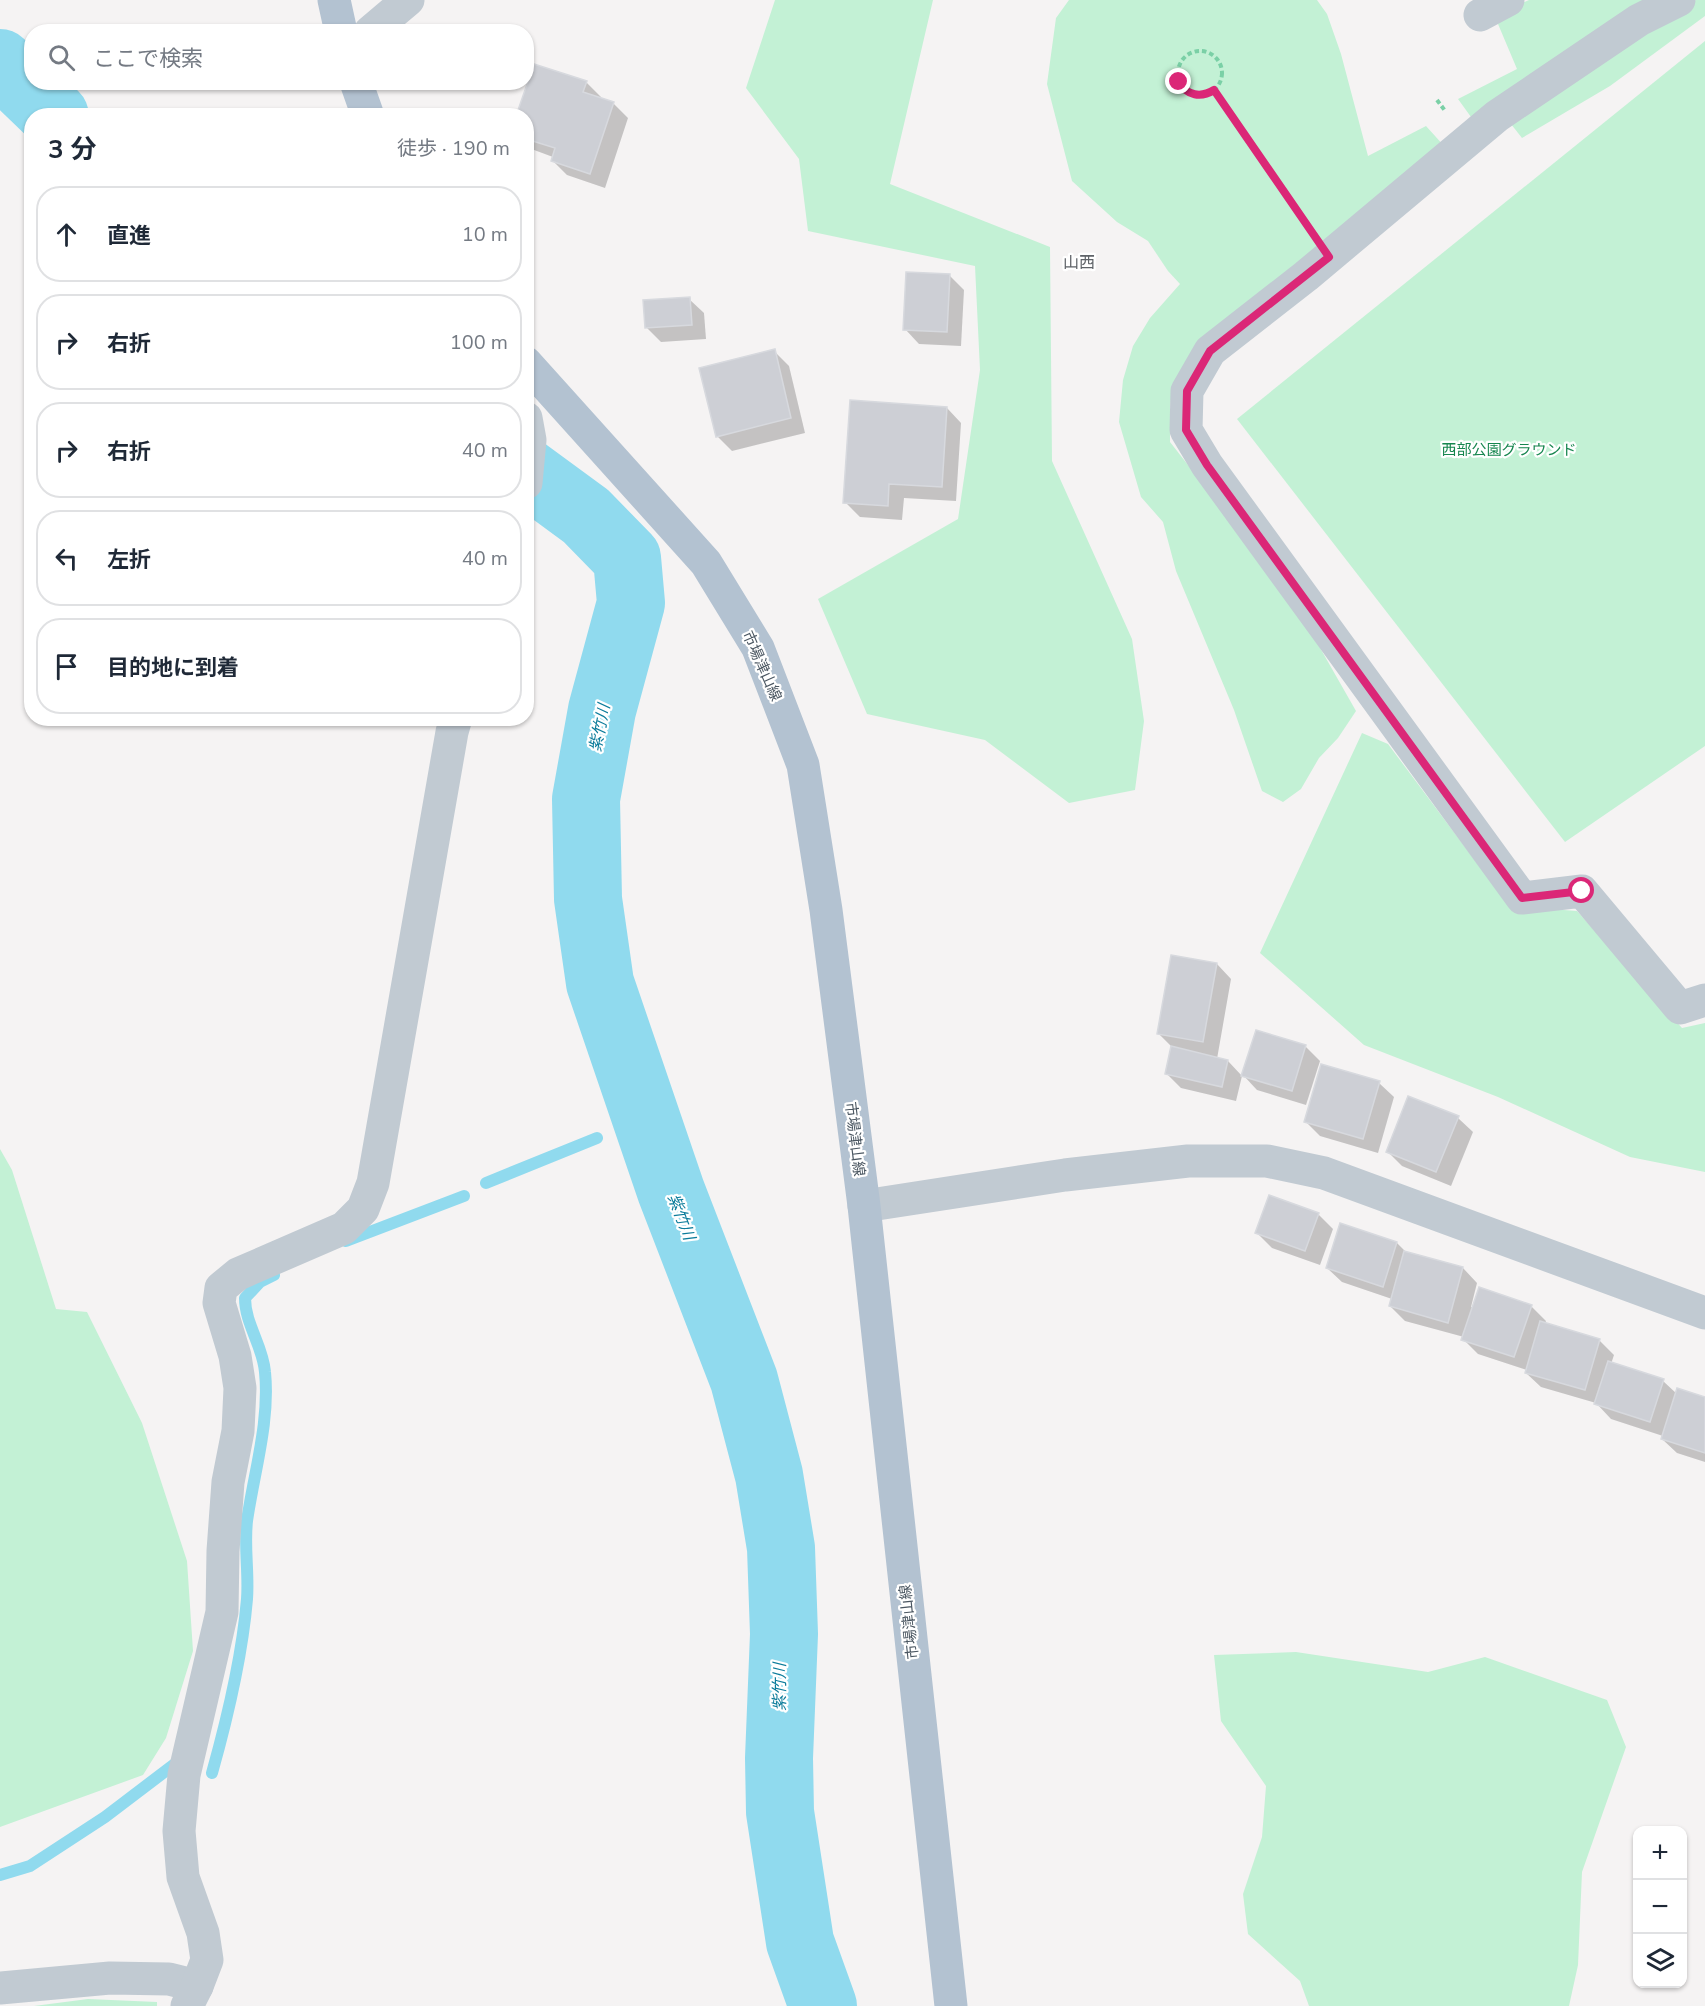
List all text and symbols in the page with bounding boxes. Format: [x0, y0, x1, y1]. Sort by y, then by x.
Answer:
search box [24, 24, 534, 90]
icon: search [45, 41, 78, 74]
text: ここで検索 [93, 44, 203, 74]
route end [1165, 68, 1191, 94]
text: 3 分 [48, 132, 97, 167]
text: 徒歩 · 190 m [397, 135, 510, 162]
icon: ahead [50, 218, 83, 251]
text: 直進 [107, 221, 151, 251]
text: 10 m [462, 221, 508, 248]
district label: 山西 [1063, 252, 1095, 274]
icon: right [50, 326, 83, 359]
text: 右折 [107, 329, 151, 359]
text: 100 m [450, 329, 508, 356]
icon: right [50, 434, 83, 467]
text: 右折 [107, 437, 151, 467]
text: 40 m [462, 437, 508, 464]
park label: 西部公園グラウンド [1441, 440, 1577, 460]
icon: left [50, 542, 83, 575]
text: 左折 [107, 545, 151, 575]
text: 40 m [462, 545, 508, 572]
street label: 市場津山線 [738, 628, 786, 704]
icon: arrive [50, 650, 83, 683]
text: 目的地に到着 [107, 653, 239, 683]
water label: 紫竹川 [585, 700, 616, 754]
route start [1568, 877, 1594, 903]
street label: 市場津山線 [841, 1101, 869, 1177]
water label: 紫竹川 [662, 1191, 701, 1245]
street label: 市場津山線 [895, 1584, 923, 1660]
water label: 紫竹川 [769, 1661, 791, 1711]
map controls [1633, 1826, 1687, 1988]
button: + [1633, 1826, 1687, 1880]
button: − [1633, 1880, 1687, 1934]
button: layers [1633, 1934, 1687, 1988]

